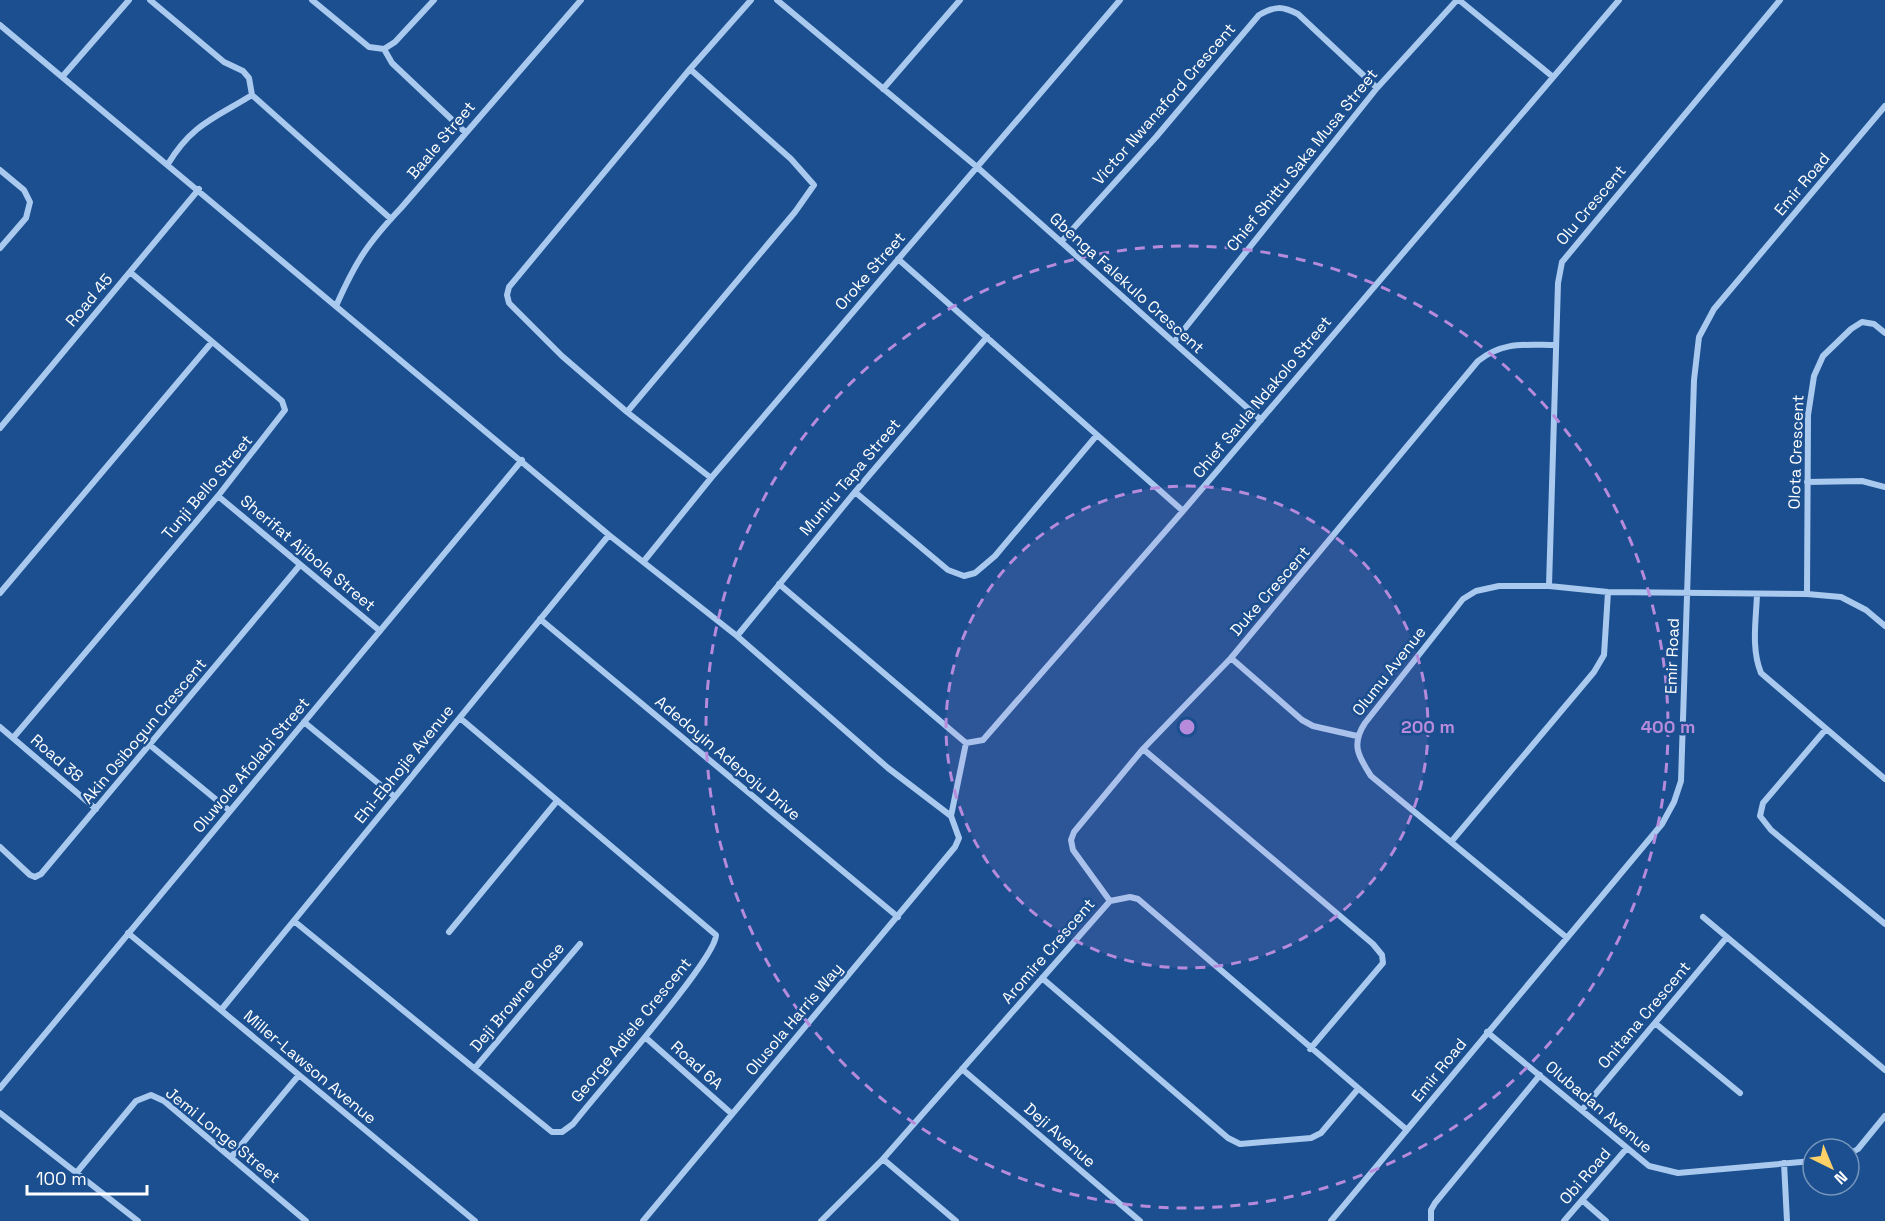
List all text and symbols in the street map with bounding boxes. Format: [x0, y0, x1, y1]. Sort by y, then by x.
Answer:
street label: Victor Nwanaford Crescent [1088, 19, 1240, 189]
street label: Chief Shittu Saka Musa Street [1222, 64, 1382, 256]
street label: Baale Street [402, 97, 480, 183]
street label: Emir Road [1769, 148, 1835, 220]
street label: Olu Crescent [1551, 161, 1631, 249]
street label: Gbenga Falekulo Crescent [1045, 208, 1209, 358]
street label: Oroke Street [830, 228, 910, 314]
street label: Road 45 [61, 269, 117, 331]
street label: Chief Saula Ndakolo Street [1188, 312, 1336, 482]
street label: Olota Crescent [1784, 394, 1808, 510]
street label: Muniru Tapa Street [795, 414, 905, 540]
street label: Tunji Bello Street [157, 430, 257, 544]
street label: Sherifat Ajibola Street [236, 490, 380, 616]
street label: Duke Crescent [1225, 542, 1315, 640]
street label: Emir Road [1660, 618, 1684, 694]
street label: Olumu Avenue [1347, 622, 1431, 720]
street label: Akin Osibogun Crescent [77, 654, 211, 808]
street label: Adedoyin Adepoju Drive [651, 691, 805, 825]
street label: Oluwole Afolabi Street [188, 693, 314, 837]
street label: Ehi-Ebhojie Avenue [350, 700, 458, 828]
text: 200 m [1401, 715, 1455, 738]
text: 400 m [1641, 715, 1695, 738]
centre of rings [1177, 717, 1197, 737]
street label: Road 38 [26, 729, 88, 787]
street label: Aromire Crescent [997, 894, 1099, 1008]
street label: Deji Browne Close [465, 938, 569, 1056]
street label: George Adiele Crescent [566, 953, 696, 1107]
street label: Onitana Crescent [1593, 957, 1695, 1073]
street label: Olusola Harris Way [741, 958, 847, 1080]
street label: Miller-Lawson Avenue [239, 1005, 381, 1129]
street label: Emir Road [1407, 1034, 1471, 1106]
street label: Road 6A [666, 1036, 728, 1094]
street label: Olubadan Avenue [1541, 1056, 1657, 1158]
street label: Jemi Longe Street [161, 1082, 285, 1188]
street label: Deji Avenue [1020, 1098, 1100, 1172]
north arrow [1801, 1137, 1861, 1197]
street label: Obi Road [1555, 1143, 1615, 1209]
scale bar [27, 1158, 147, 1196]
text: N [1830, 1166, 1852, 1189]
text: 100 m [36, 1167, 87, 1190]

